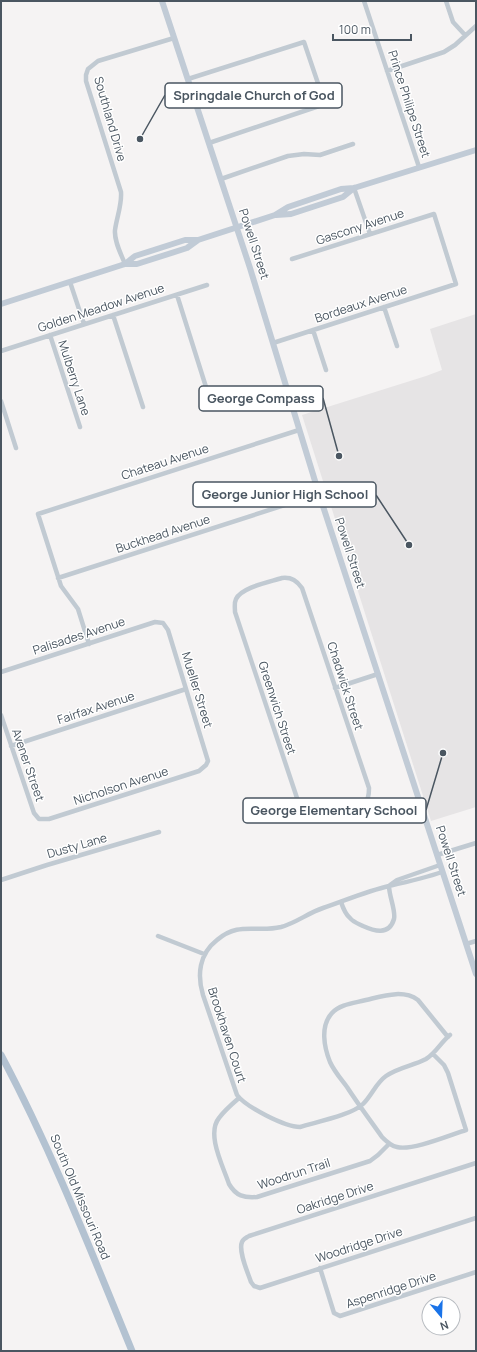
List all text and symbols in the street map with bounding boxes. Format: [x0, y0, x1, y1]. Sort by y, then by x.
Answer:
scale bar [333, 16, 411, 42]
text: 100 m [339, 21, 371, 38]
street label: Prince Philipe Street [384, 48, 435, 160]
street label: Southland Drive [90, 74, 131, 163]
callout: Springdale Church of God [165, 83, 342, 108]
text: Springdale Church of God [173, 86, 335, 104]
street label: Gascony Avenue [314, 204, 406, 249]
street label: Powell Street [235, 206, 274, 282]
street label: Golden Meadow Avenue [35, 279, 166, 336]
street label: Bordeaux Avenue [312, 281, 409, 326]
street label: Mulberry Lane [54, 338, 95, 418]
callout: George Compass [199, 386, 323, 411]
text: George Compass [207, 389, 315, 407]
street label: Chateau Avenue [119, 439, 211, 484]
callout: George Junior High School [193, 482, 376, 507]
text: George Junior High School [202, 485, 368, 503]
street label: Buckhead Avenue [113, 510, 212, 557]
street label: Powell Street [331, 515, 370, 591]
street label: Palisades Avenue [31, 613, 127, 658]
street label: Chadwick Street [323, 640, 368, 732]
street label: Mueller Street [178, 650, 217, 730]
street label: Greenwich Street [254, 659, 301, 757]
street label: Fairfax Avenue [55, 687, 137, 728]
street label: Avener Street [8, 726, 49, 804]
street label: Nicholson Avenue [71, 762, 170, 809]
callout: George Elementary School [243, 798, 426, 823]
text: George Elementary School [251, 801, 417, 819]
street label: Powell Street [432, 823, 471, 899]
street label: Dusty Lane [45, 829, 109, 862]
street label: Brookhaven Court [204, 985, 251, 1085]
street label: South Old Missouri Road [46, 1132, 115, 1262]
street label: Woodrun Trail [255, 1154, 332, 1193]
street label: Oakridge Drive [294, 1177, 376, 1218]
street label: Woodridge Drive [313, 1222, 405, 1267]
street label: Aspenridge Drive [344, 1267, 438, 1312]
north arrow [421, 1296, 461, 1336]
text: N [438, 1318, 451, 1334]

